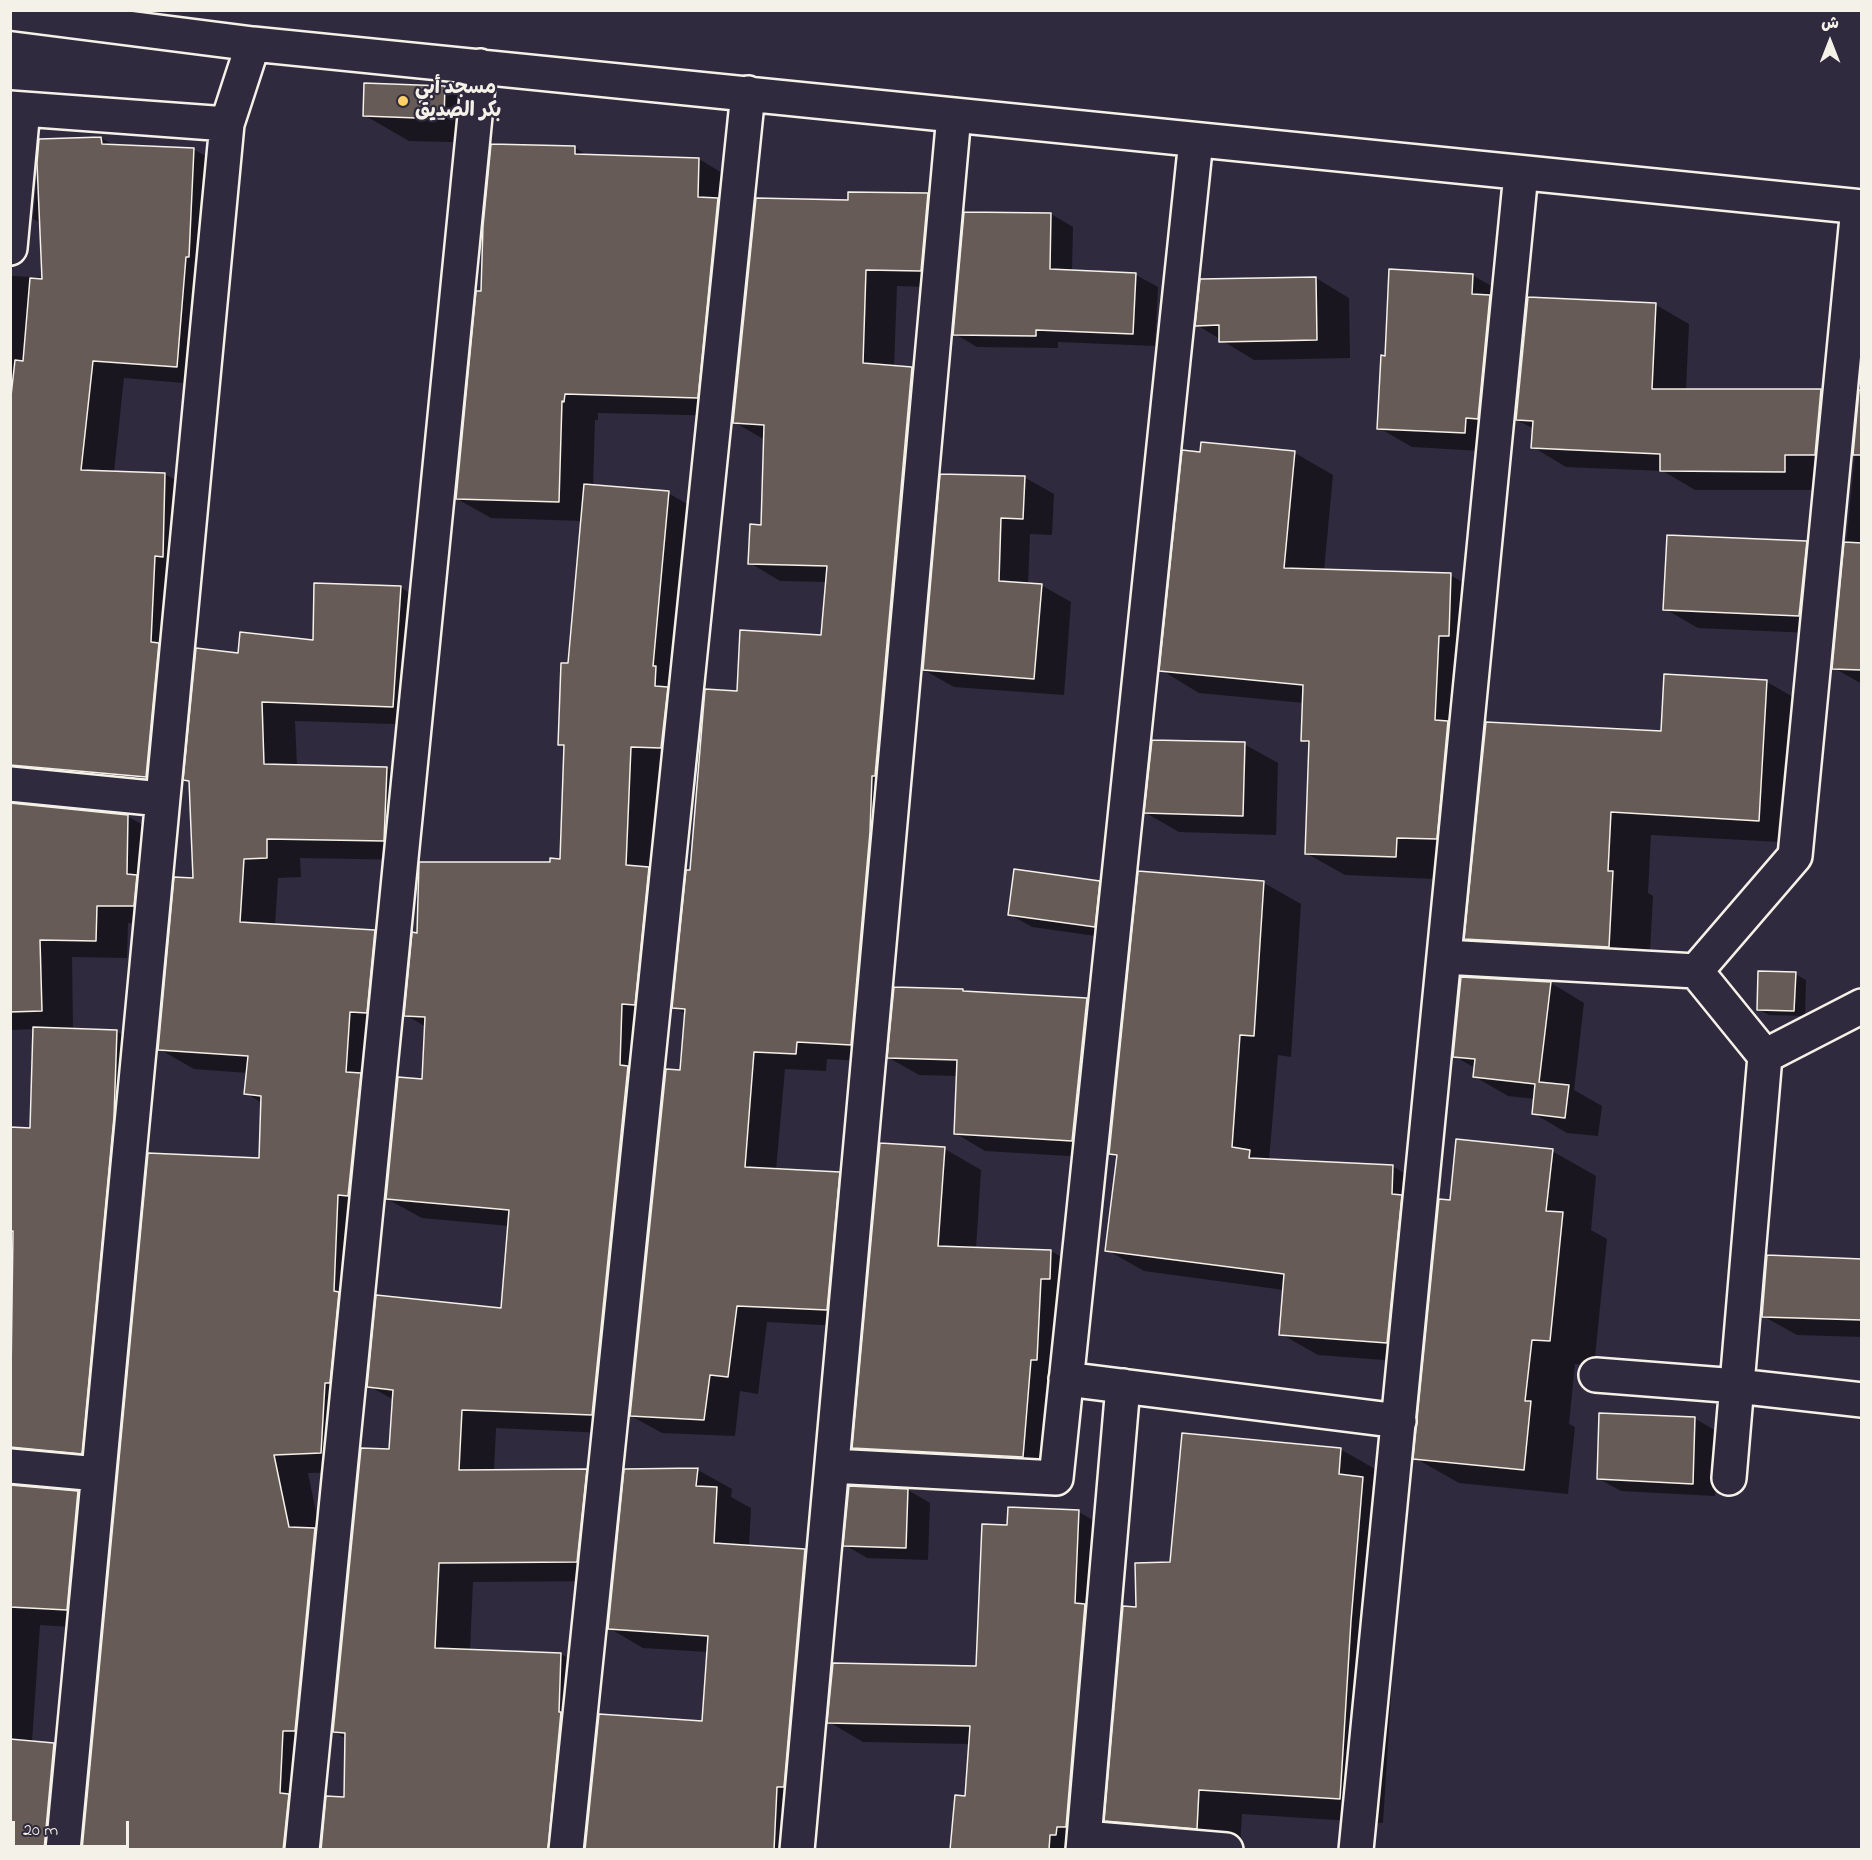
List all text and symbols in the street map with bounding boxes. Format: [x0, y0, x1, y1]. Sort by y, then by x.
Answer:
north arrow [1800, 12, 1860, 72]
text: ش [1821, 12, 1839, 36]
place label: مسجد أبي بكر الصديق [415, 78, 501, 125]
marker: مسجد أبي بكر الصديق [396, 94, 410, 108]
scale bar [15, 1809, 132, 1847]
text: 20 m [23, 1818, 58, 1844]

